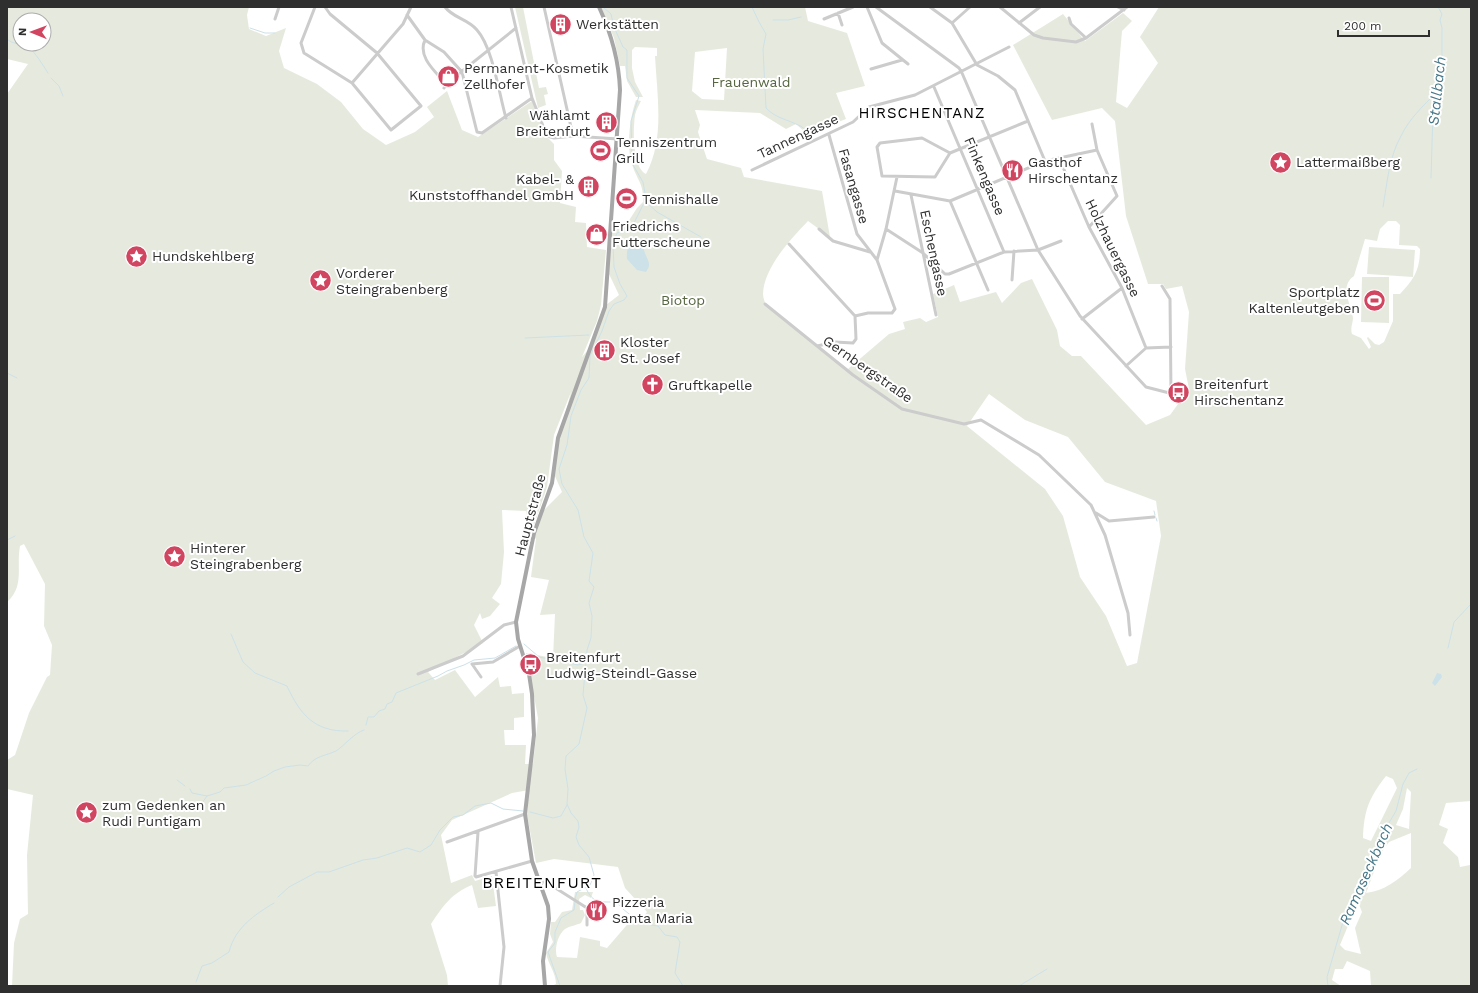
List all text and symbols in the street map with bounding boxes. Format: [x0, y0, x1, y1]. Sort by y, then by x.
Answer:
building icon: Werkstätten [548, 11, 574, 37]
north arrow [12, 12, 52, 52]
scale bar [1338, 12, 1429, 38]
place label: Werkstätten [576, 16, 659, 32]
text: 200 m [1344, 19, 1381, 33]
text: N [16, 28, 29, 36]
water label: Stallbach [1424, 55, 1450, 127]
place label: Permanent-Kosmetik Zellhofer [464, 60, 609, 92]
shop icon: Permanent-Kosmetik Zellhofer [435, 63, 461, 89]
park label: Frauenwald [711, 74, 791, 90]
district label: HIRSCHENTANZ [859, 104, 986, 122]
place label: Wählamt Breitenfurt [516, 107, 590, 139]
building icon: Wählamt Breitenfurt [593, 110, 619, 136]
street label: Tannengasse [755, 110, 841, 162]
place label: Tenniszentrum Grill [616, 134, 717, 166]
street label: Finkengasse [961, 134, 1009, 218]
sports icon: Tenniszentrum Grill [588, 137, 614, 163]
street label: Fasangasse [836, 146, 872, 226]
place icon: Lattermaißberg [1267, 149, 1293, 175]
place label: Gasthof Hirschentanz [1028, 154, 1118, 186]
place label: Lattermaißberg [1296, 154, 1400, 170]
restaurant icon: Gasthof Hirschentanz [1000, 157, 1026, 183]
place label: Kabel- & Kunststoffhandel GmbH [409, 171, 574, 203]
building icon: Kabel- & Kunststoffhandel GmbH [576, 174, 602, 200]
sports icon: Tennishalle [614, 186, 640, 212]
place label: Tennishalle [642, 191, 719, 207]
street label: Holzhauergasse [1082, 196, 1144, 300]
street label: Eschengasse [917, 208, 951, 298]
place label: Friedrichs Futterscheune [612, 218, 710, 250]
shop icon: Friedrichs Futterscheune [583, 221, 609, 247]
place icon: Hundskehlberg [124, 243, 150, 269]
place label: Hundskehlberg [152, 248, 255, 264]
place label: Vorderer Steingrabenberg [336, 265, 448, 297]
place icon: Vorderer Steingrabenberg [307, 268, 333, 294]
place label: Sportplatz Kaltenleutgeben [1249, 284, 1360, 316]
sports icon: Sportplatz Kaltenleutgeben [1362, 287, 1388, 313]
park label: Biotop [661, 292, 705, 308]
street label: Gernbergstraße [820, 332, 916, 406]
place label: Kloster St. Josef [620, 334, 681, 366]
building icon: Kloster St. Josef [591, 337, 617, 363]
church icon: Gruftkapelle [640, 372, 666, 398]
place label: Breitenfurt Hirschentanz [1194, 376, 1284, 408]
place label: Gruftkapelle [668, 377, 752, 393]
bus stop icon: Breitenfurt Hirschentanz [1165, 379, 1191, 405]
street label: Hauptstraße [511, 472, 549, 558]
place label: Hinterer Steingrabenberg [190, 540, 302, 572]
place icon: Hinterer Steingrabenberg [161, 543, 187, 569]
place label: Breitenfurt Ludwig-Steindl-Gasse [546, 649, 697, 681]
bus stop icon: Breitenfurt Ludwig-Steindl-Gasse [517, 652, 543, 678]
place label: zum Gedenken an Rudi Puntigam [102, 797, 226, 829]
place icon: zum Gedenken an Rudi Puntigam [73, 800, 99, 826]
water label: Ramaseckbach [1335, 820, 1397, 928]
district label: BREITENFURT [482, 873, 602, 892]
place label: Pizzeria Santa Maria [612, 894, 693, 926]
restaurant icon: Pizzeria Santa Maria [584, 897, 610, 923]

